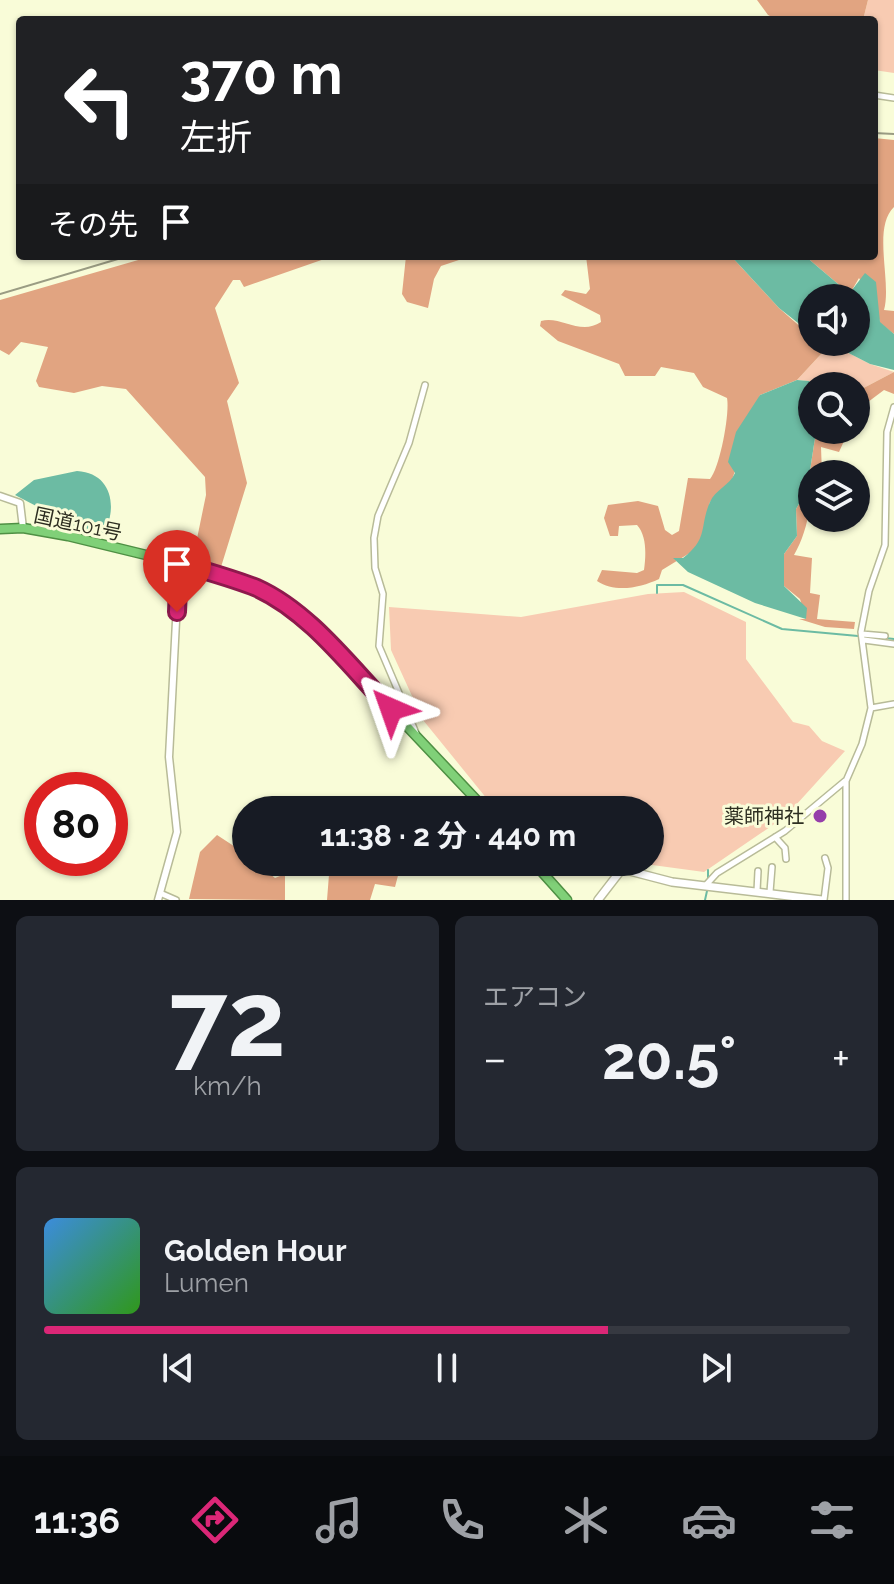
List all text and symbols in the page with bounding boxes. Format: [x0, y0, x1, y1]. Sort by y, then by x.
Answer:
text: 370 m [180, 41, 343, 107]
icon: left [48, 48, 152, 152]
text: 左折 [180, 116, 252, 158]
icon: arrive [154, 200, 198, 244]
text: その先 [48, 207, 138, 242]
map controls [798, 284, 870, 532]
button: sound [798, 284, 870, 356]
button: search [798, 372, 870, 444]
button: layers [798, 460, 870, 532]
street label: 国道101号 [32, 503, 124, 545]
pin [143, 530, 211, 612]
icon: arrive [155, 542, 199, 586]
position arrow [349, 667, 433, 751]
speed limit sign: 80 [24, 772, 128, 876]
place label: 薬師神社 [724, 804, 804, 828]
marker: 薬師神社 [811, 807, 829, 825]
text: 11:38 · 2 分 · 440 m [320, 818, 576, 853]
text: 72 [169, 958, 286, 1080]
text: エアコン [483, 982, 587, 1012]
text: 20.5° [602, 1023, 736, 1093]
text: − [483, 1033, 507, 1084]
text: + [832, 1033, 850, 1084]
text: km/h [193, 1071, 262, 1101]
text: Golden Hour [164, 1233, 347, 1268]
text: Lumen [164, 1268, 249, 1298]
icon: previous [156, 1346, 200, 1390]
icon: pause [425, 1346, 469, 1390]
icon: next [694, 1346, 738, 1390]
icon: directions [187, 1492, 243, 1548]
icon: music [311, 1492, 367, 1548]
icon: phone [434, 1492, 490, 1548]
icon: climate [558, 1492, 614, 1548]
icon: car [681, 1492, 737, 1548]
icon: filters [804, 1492, 860, 1548]
text: 11:36 [34, 1499, 120, 1541]

